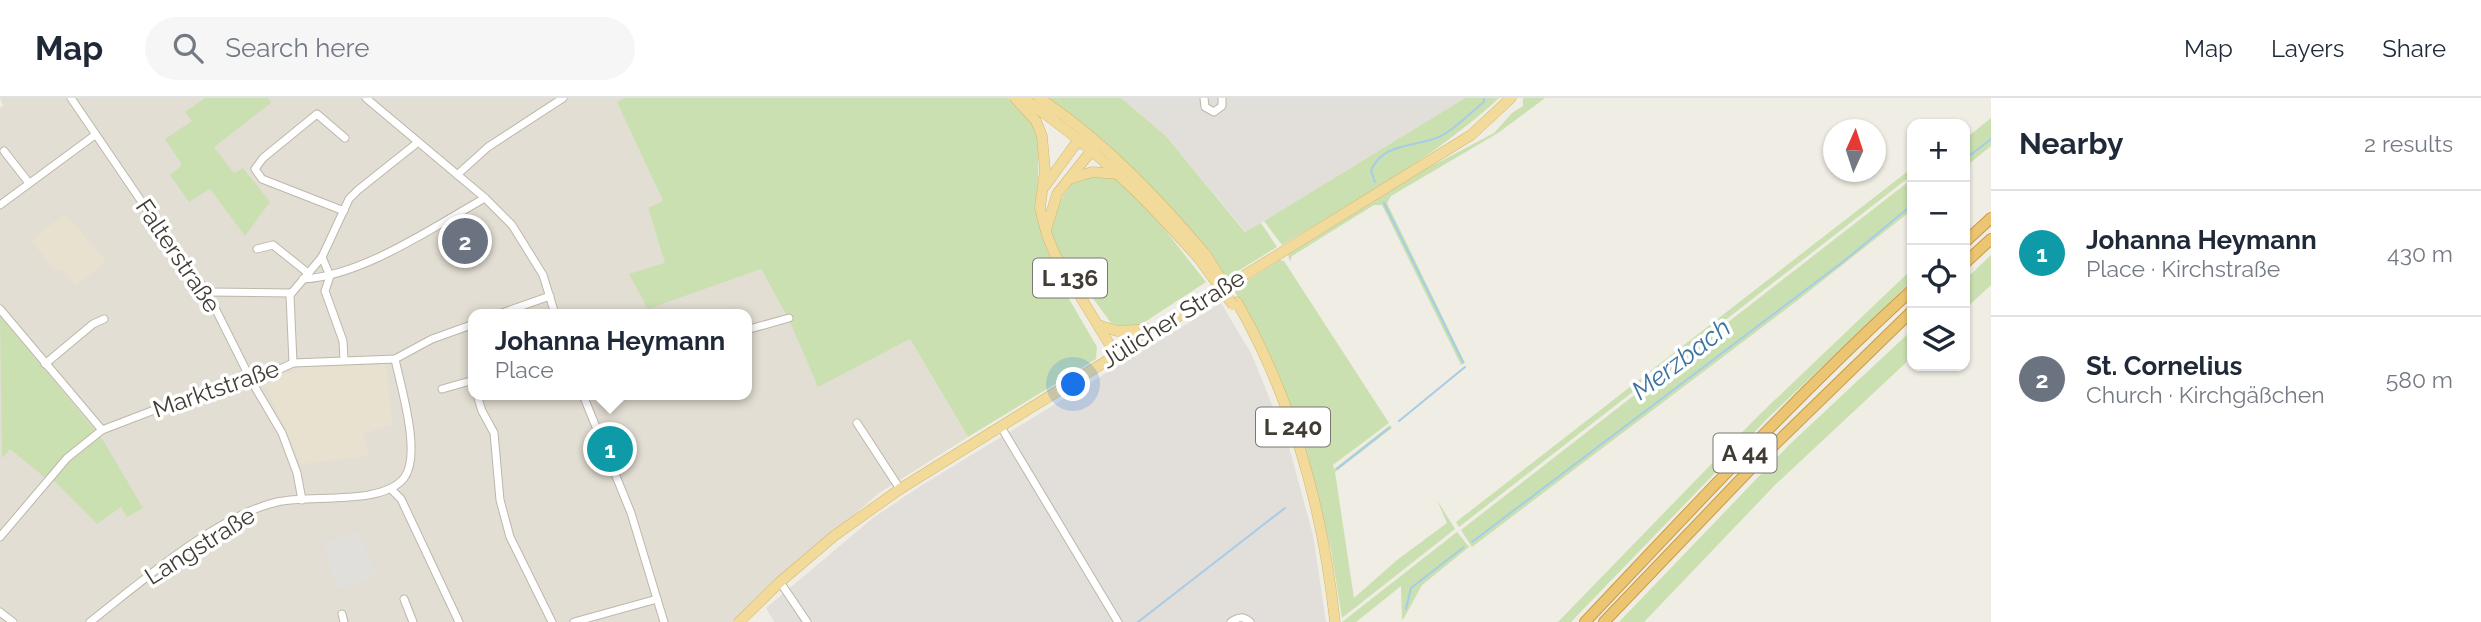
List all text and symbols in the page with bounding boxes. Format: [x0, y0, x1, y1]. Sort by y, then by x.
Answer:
search box [145, 17, 635, 80]
text: Map [35, 29, 103, 68]
icon: search [169, 29, 207, 67]
text: Search here [225, 33, 370, 63]
text: Map [2184, 34, 2233, 63]
text: Layers [2271, 34, 2344, 63]
text: Share [2382, 34, 2446, 63]
north arrow [1823, 119, 1886, 182]
map controls [1907, 119, 1970, 371]
button: + [1907, 119, 1970, 182]
text: Nearby [2019, 126, 2123, 161]
text: 2 results [2364, 130, 2453, 157]
button: − [1907, 182, 1970, 245]
street label: Falterstraße [130, 193, 227, 318]
pin: 2 [442, 215, 488, 267]
text: Johanna Heymann [2086, 225, 2317, 255]
text: 1 [2036, 240, 2048, 267]
text: 430 m [2387, 240, 2453, 267]
button: locate [1907, 245, 1970, 308]
text: Place · Kirchstraße [2086, 255, 2280, 282]
road number: L 136 [1033, 258, 1107, 298]
street label: Jülicher Straße [1096, 263, 1250, 374]
button: layers [1907, 308, 1970, 371]
popup [468, 309, 752, 400]
water label: Merzbach [1626, 312, 1736, 406]
text: Johanna Heymann [495, 326, 725, 356]
text: St. Cornelius [2086, 351, 2242, 381]
street label: Marktstraße [149, 353, 283, 424]
text: Place [495, 356, 554, 383]
text: 2 [2036, 366, 2048, 393]
text: 580 m [2386, 366, 2453, 393]
your location [1056, 367, 1090, 401]
text: Church · Kirchgäßchen [2086, 381, 2325, 408]
road number: L 240 [1256, 408, 1330, 446]
pin: 1 [587, 423, 633, 475]
road number: A 44 [1714, 434, 1776, 472]
street label: Langstraße [139, 500, 260, 591]

